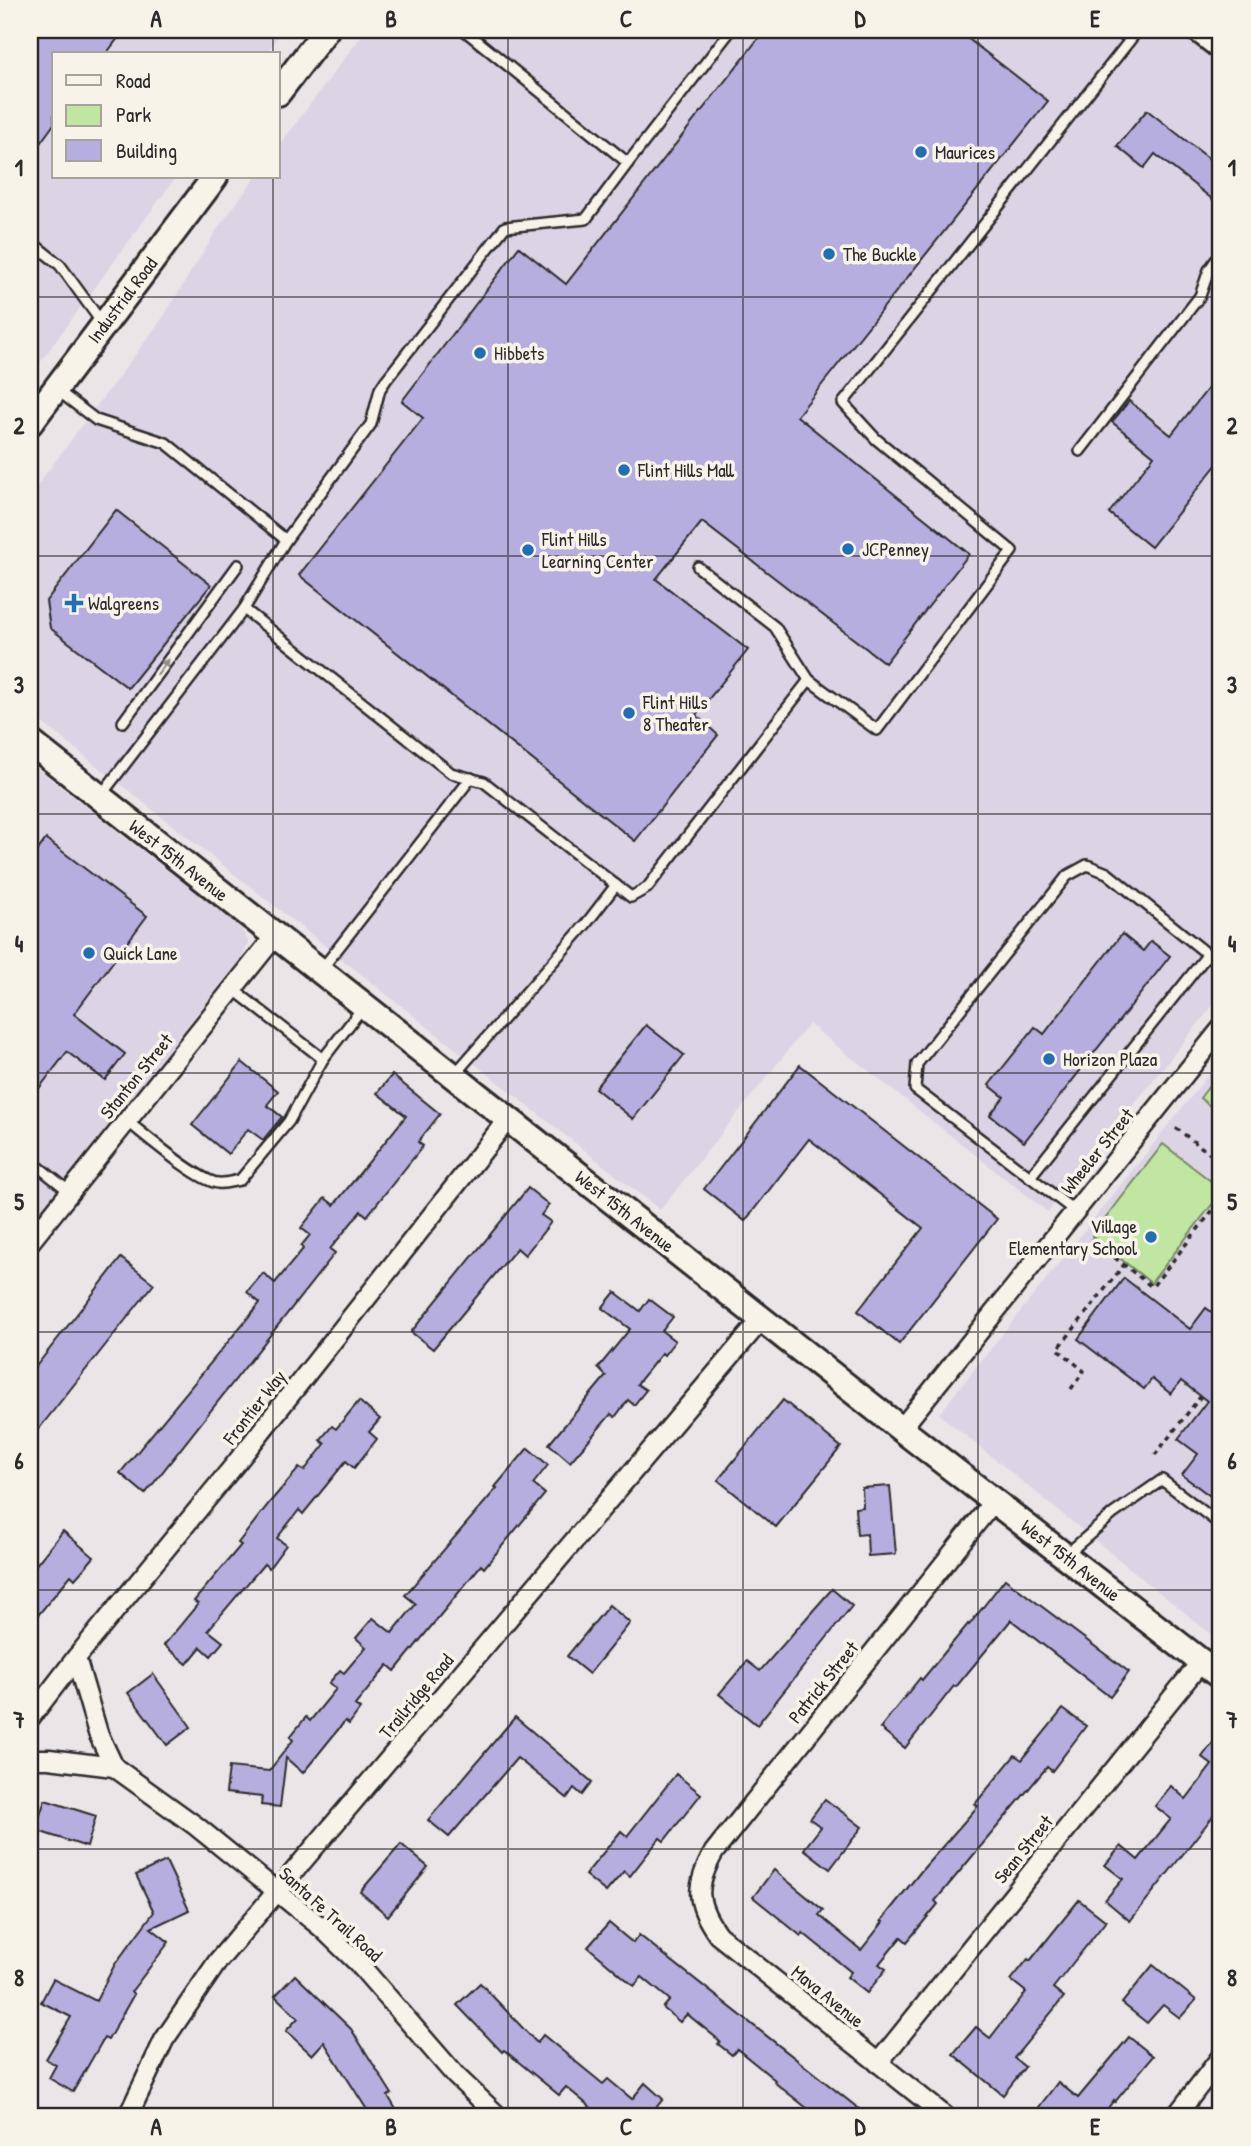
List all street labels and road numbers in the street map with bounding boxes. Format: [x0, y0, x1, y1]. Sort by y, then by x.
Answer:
street label: Industrial Road [81, 251, 163, 348]
street label: West 15th Avenue [124, 813, 234, 907]
street label: Stanton Street [94, 1028, 179, 1124]
street label: Wheeler Street [1054, 1102, 1140, 1199]
street label: West 15th Avenue [570, 1164, 680, 1258]
street label: Frontier Way [216, 1364, 291, 1450]
street label: West 15th Avenue [1016, 1513, 1126, 1607]
street label: Patrick Street [782, 1635, 864, 1728]
street label: Trailridge Road [373, 1648, 460, 1744]
street label: Sean Street [987, 1809, 1059, 1889]
street label: Santa Fe Trail Road [274, 1861, 389, 1968]
street label: Mava Avenue [786, 1959, 870, 2034]

